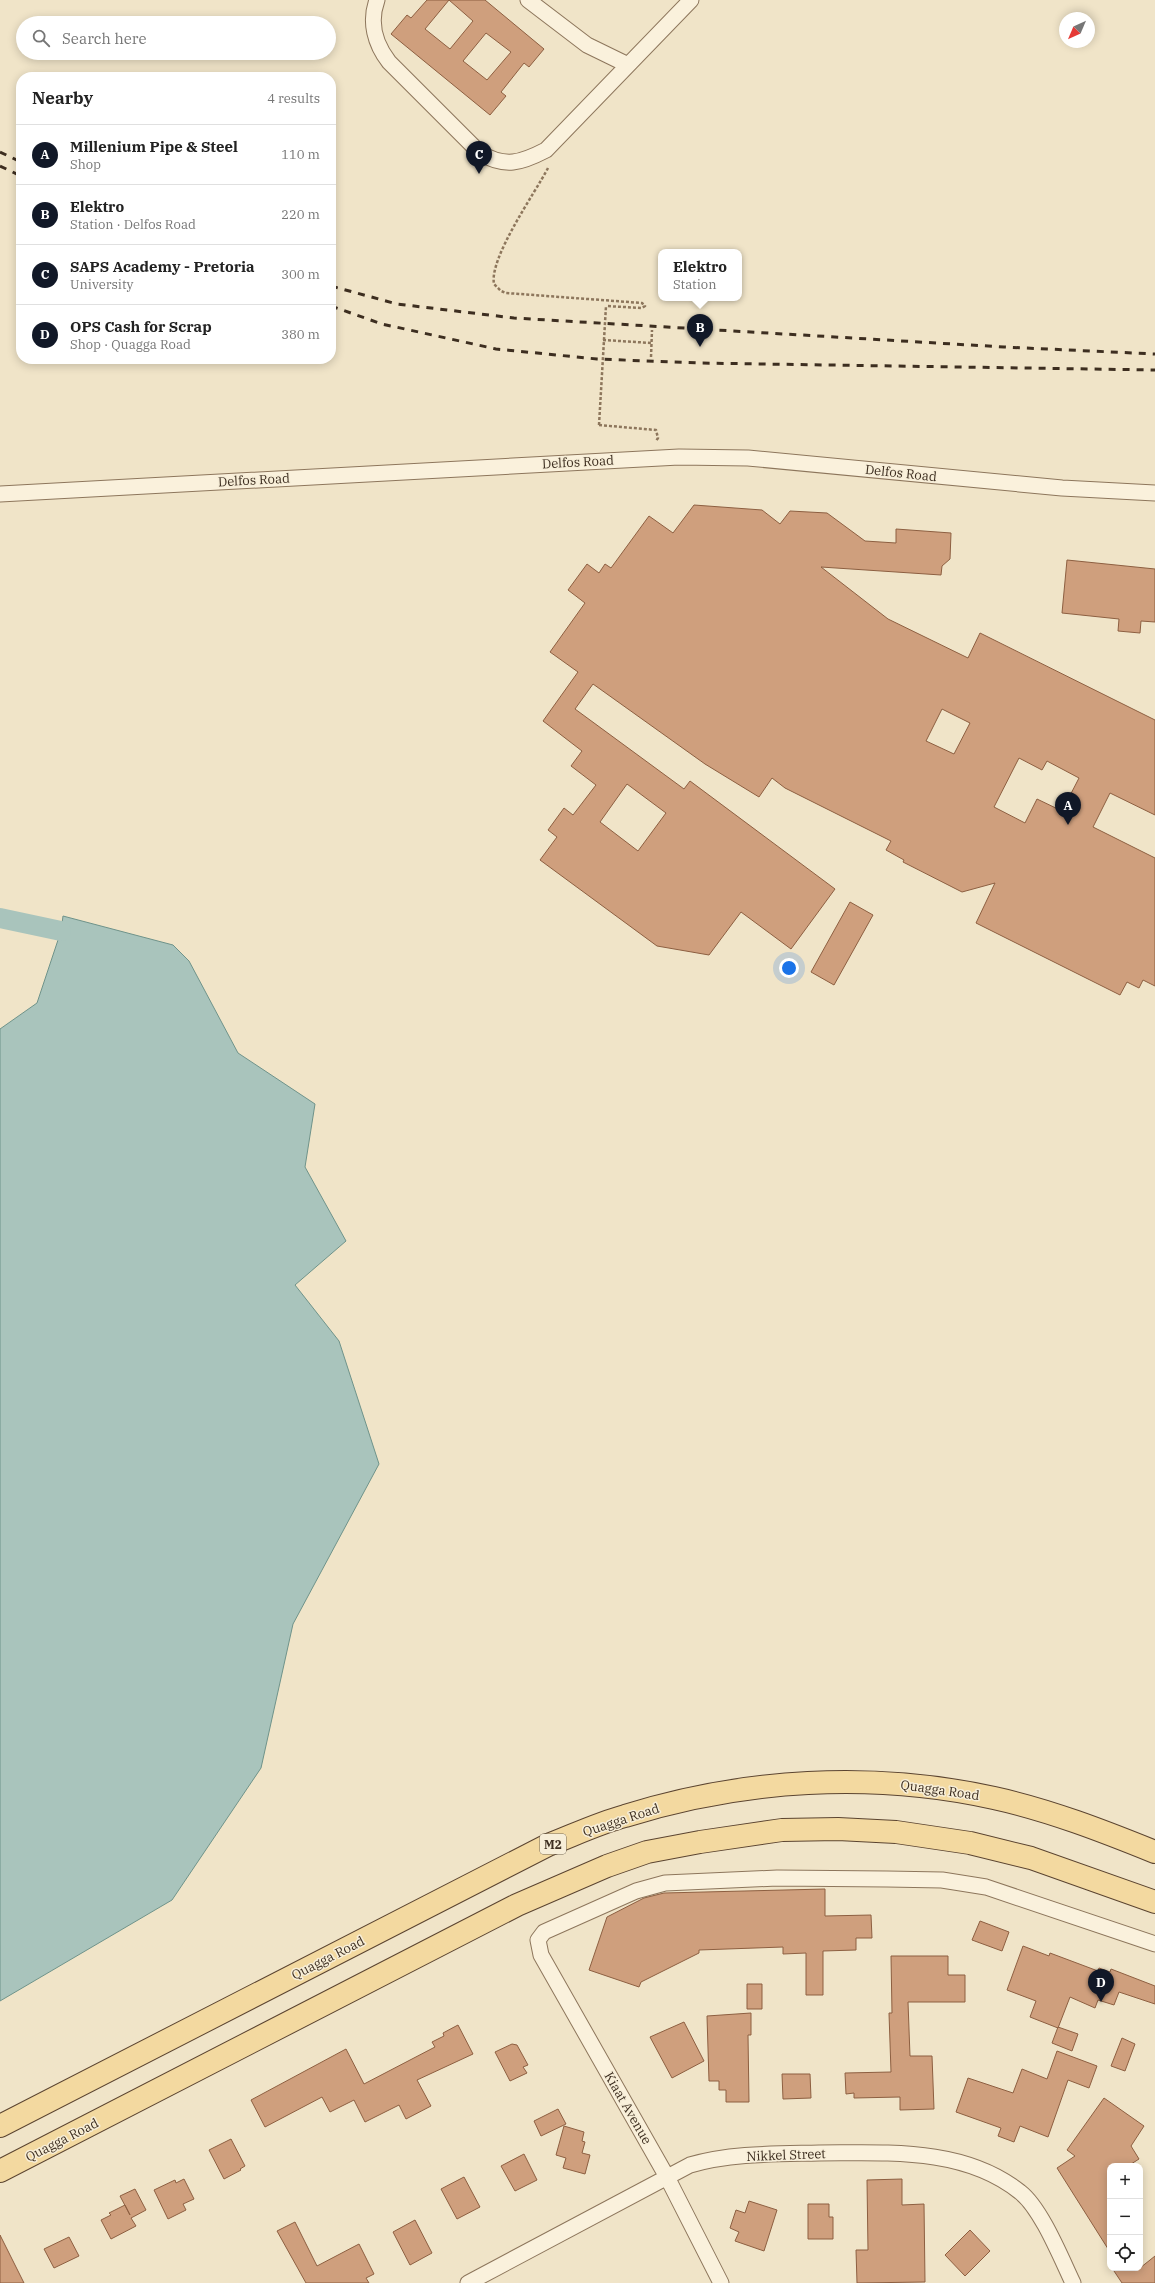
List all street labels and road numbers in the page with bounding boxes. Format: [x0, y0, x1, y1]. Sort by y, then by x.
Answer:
street label: Delfos Road [542, 452, 615, 472]
street label: Delfos Road [864, 461, 938, 485]
street label: Delfos Road [218, 470, 291, 490]
street label: Quagga Road [899, 1776, 981, 1804]
street label: Quagga Road [581, 1800, 662, 1840]
road number: M2 [540, 1834, 566, 1854]
street label: Quagga Road [289, 1932, 367, 1984]
street label: Kiaat Avenue [600, 2069, 656, 2147]
street label: Quagga Road [23, 2114, 101, 2166]
street label: Nikkel Street [746, 2145, 826, 2165]

